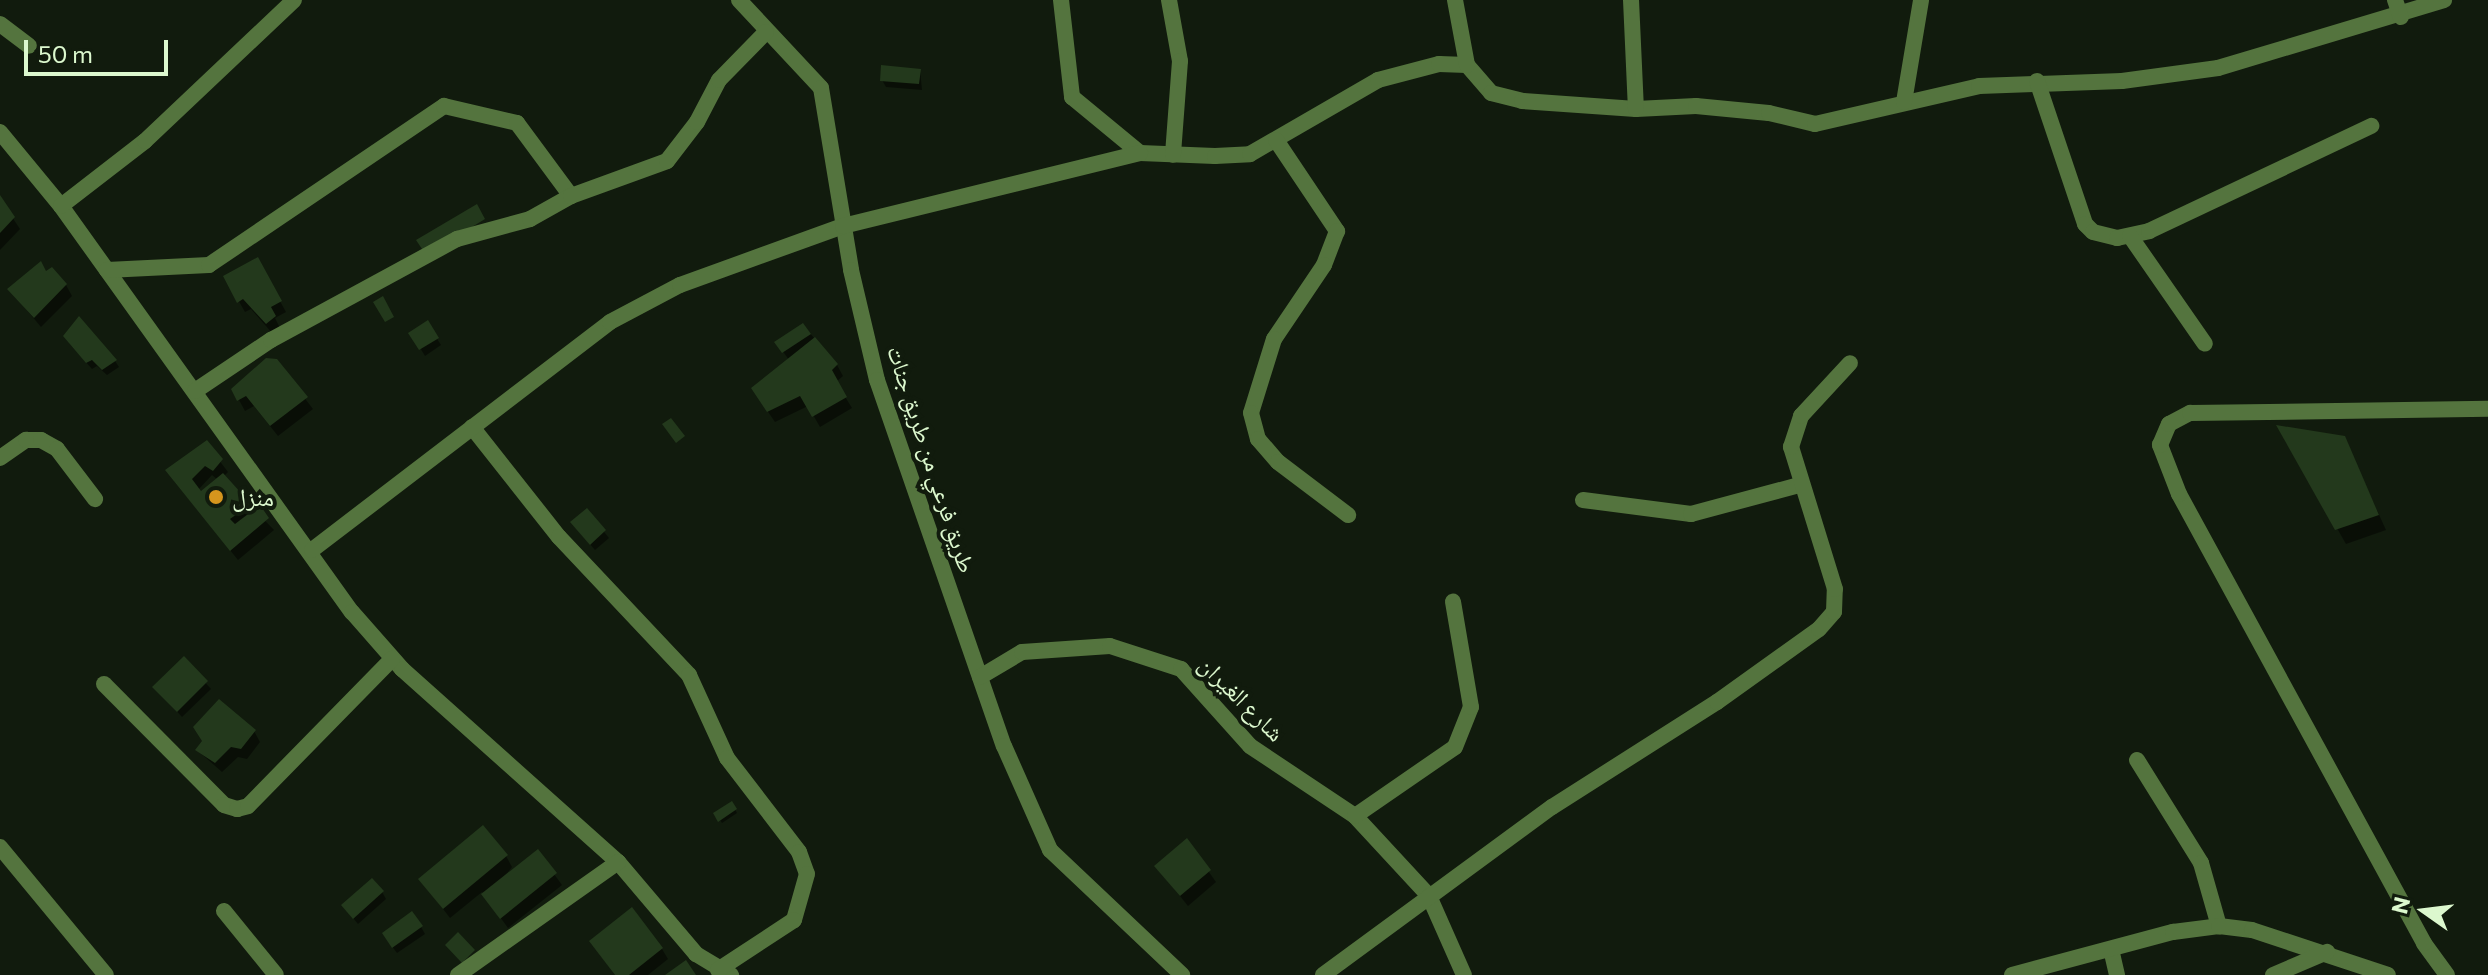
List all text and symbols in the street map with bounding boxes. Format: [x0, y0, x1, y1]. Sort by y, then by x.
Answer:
scale bar [28, 24, 172, 74]
text: 50 m [38, 39, 93, 68]
street label: طريق فرعي من طريق جنات [882, 342, 982, 576]
place label: منزل [232, 483, 274, 511]
marker: منزل [207, 488, 225, 506]
street label: شارع الغيران [1193, 649, 1291, 747]
north arrow [2384, 871, 2464, 951]
text: N [2385, 894, 2415, 916]

